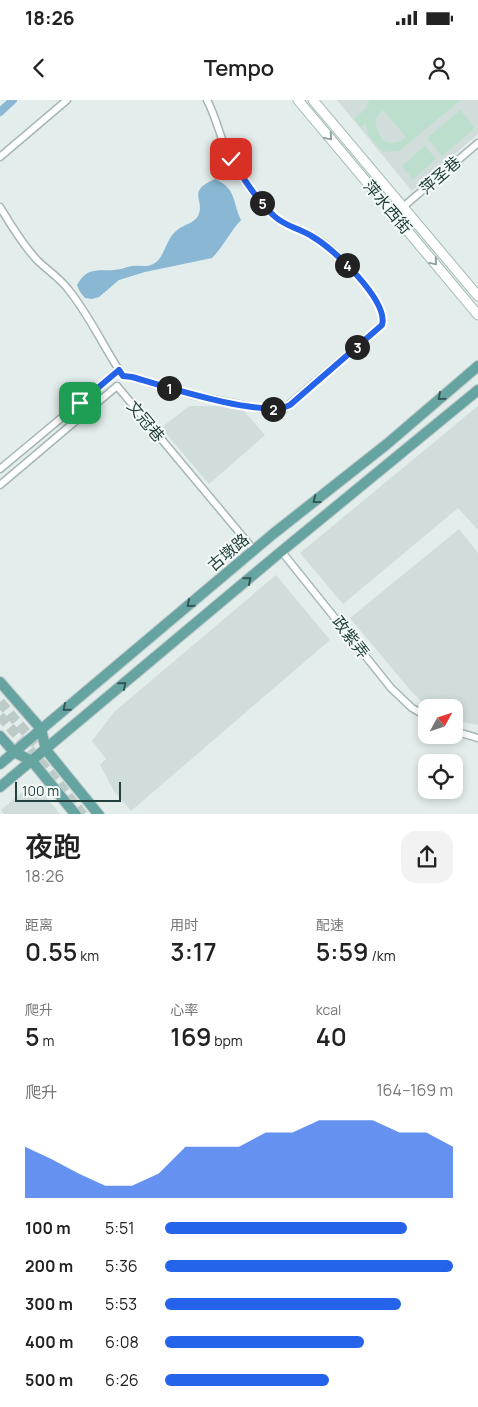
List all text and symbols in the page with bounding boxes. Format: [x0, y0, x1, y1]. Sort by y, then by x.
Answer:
text: 18:26 [25, 5, 75, 31]
text: Tempo [204, 53, 274, 83]
icon: back [25, 54, 53, 82]
icon: person [425, 54, 453, 82]
one-way arrow [324, 132, 333, 141]
pin [210, 138, 252, 180]
icon: check [217, 145, 245, 173]
street label: 萍圣巷 [415, 151, 465, 199]
street label: 萍水西街 [359, 175, 417, 239]
pin: 5 [250, 190, 274, 216]
text: 5 [258, 194, 267, 213]
pin: 4 [334, 252, 360, 278]
text: 4 [343, 256, 352, 275]
one-way arrow [428, 256, 436, 265]
pin: 3 [344, 334, 370, 360]
text: 3 [353, 338, 362, 357]
pin: 1 [156, 376, 182, 400]
text: 1 [166, 379, 173, 398]
pin [59, 382, 101, 424]
icon: arrive [66, 389, 94, 417]
one-way arrow [438, 392, 447, 401]
street label: 文冠巷 [122, 396, 170, 446]
pin: 2 [260, 396, 286, 422]
text: 2 [269, 400, 278, 419]
one-way arrow [312, 495, 321, 504]
street label: 古墩路 [203, 528, 253, 576]
one-way arrow [242, 577, 251, 586]
one-way arrow [187, 598, 196, 606]
street label: 政紫弄 [328, 611, 374, 663]
one-way arrow [117, 682, 126, 690]
north arrow [418, 699, 462, 744]
map controls [418, 699, 463, 799]
one-way arrow [62, 703, 71, 712]
button: locate [418, 754, 463, 799]
scale bar [15, 779, 121, 803]
text: 100 m [22, 781, 59, 800]
text: 夜跑 [25, 827, 81, 865]
button: share [401, 831, 453, 883]
text: 18:26 [25, 865, 64, 887]
text: 距离 [25, 915, 53, 934]
text: 用时 [170, 915, 198, 934]
text: 配速 [316, 915, 344, 934]
text: 0.55 [25, 934, 77, 969]
text: 3:17 [170, 934, 216, 969]
text: 5:59 [316, 934, 369, 969]
text: km [77, 946, 99, 965]
text: /km [369, 946, 396, 965]
text: 爬升 [25, 1000, 53, 1019]
text: 心率 [170, 1000, 198, 1019]
text: kcal [316, 1000, 341, 1019]
text: 5 [25, 1019, 40, 1054]
text: 169 [170, 1019, 211, 1054]
text: 40 [316, 1019, 347, 1054]
text: m [40, 1031, 54, 1050]
text: bpm [211, 1031, 243, 1050]
text: 164–169 m [376, 1079, 453, 1101]
text: 爬升 [25, 1081, 57, 1103]
text: 100 m [25, 1217, 71, 1239]
text: 5:51 [105, 1217, 135, 1239]
text: 200 m [25, 1255, 73, 1277]
text: 5:36 [105, 1255, 138, 1277]
text: 300 m [25, 1293, 73, 1315]
text: 5:53 [105, 1293, 137, 1315]
text: 400 m [25, 1331, 73, 1353]
text: 6:08 [105, 1331, 139, 1353]
text: 500 m [25, 1369, 73, 1391]
text: 6:26 [105, 1369, 139, 1391]

